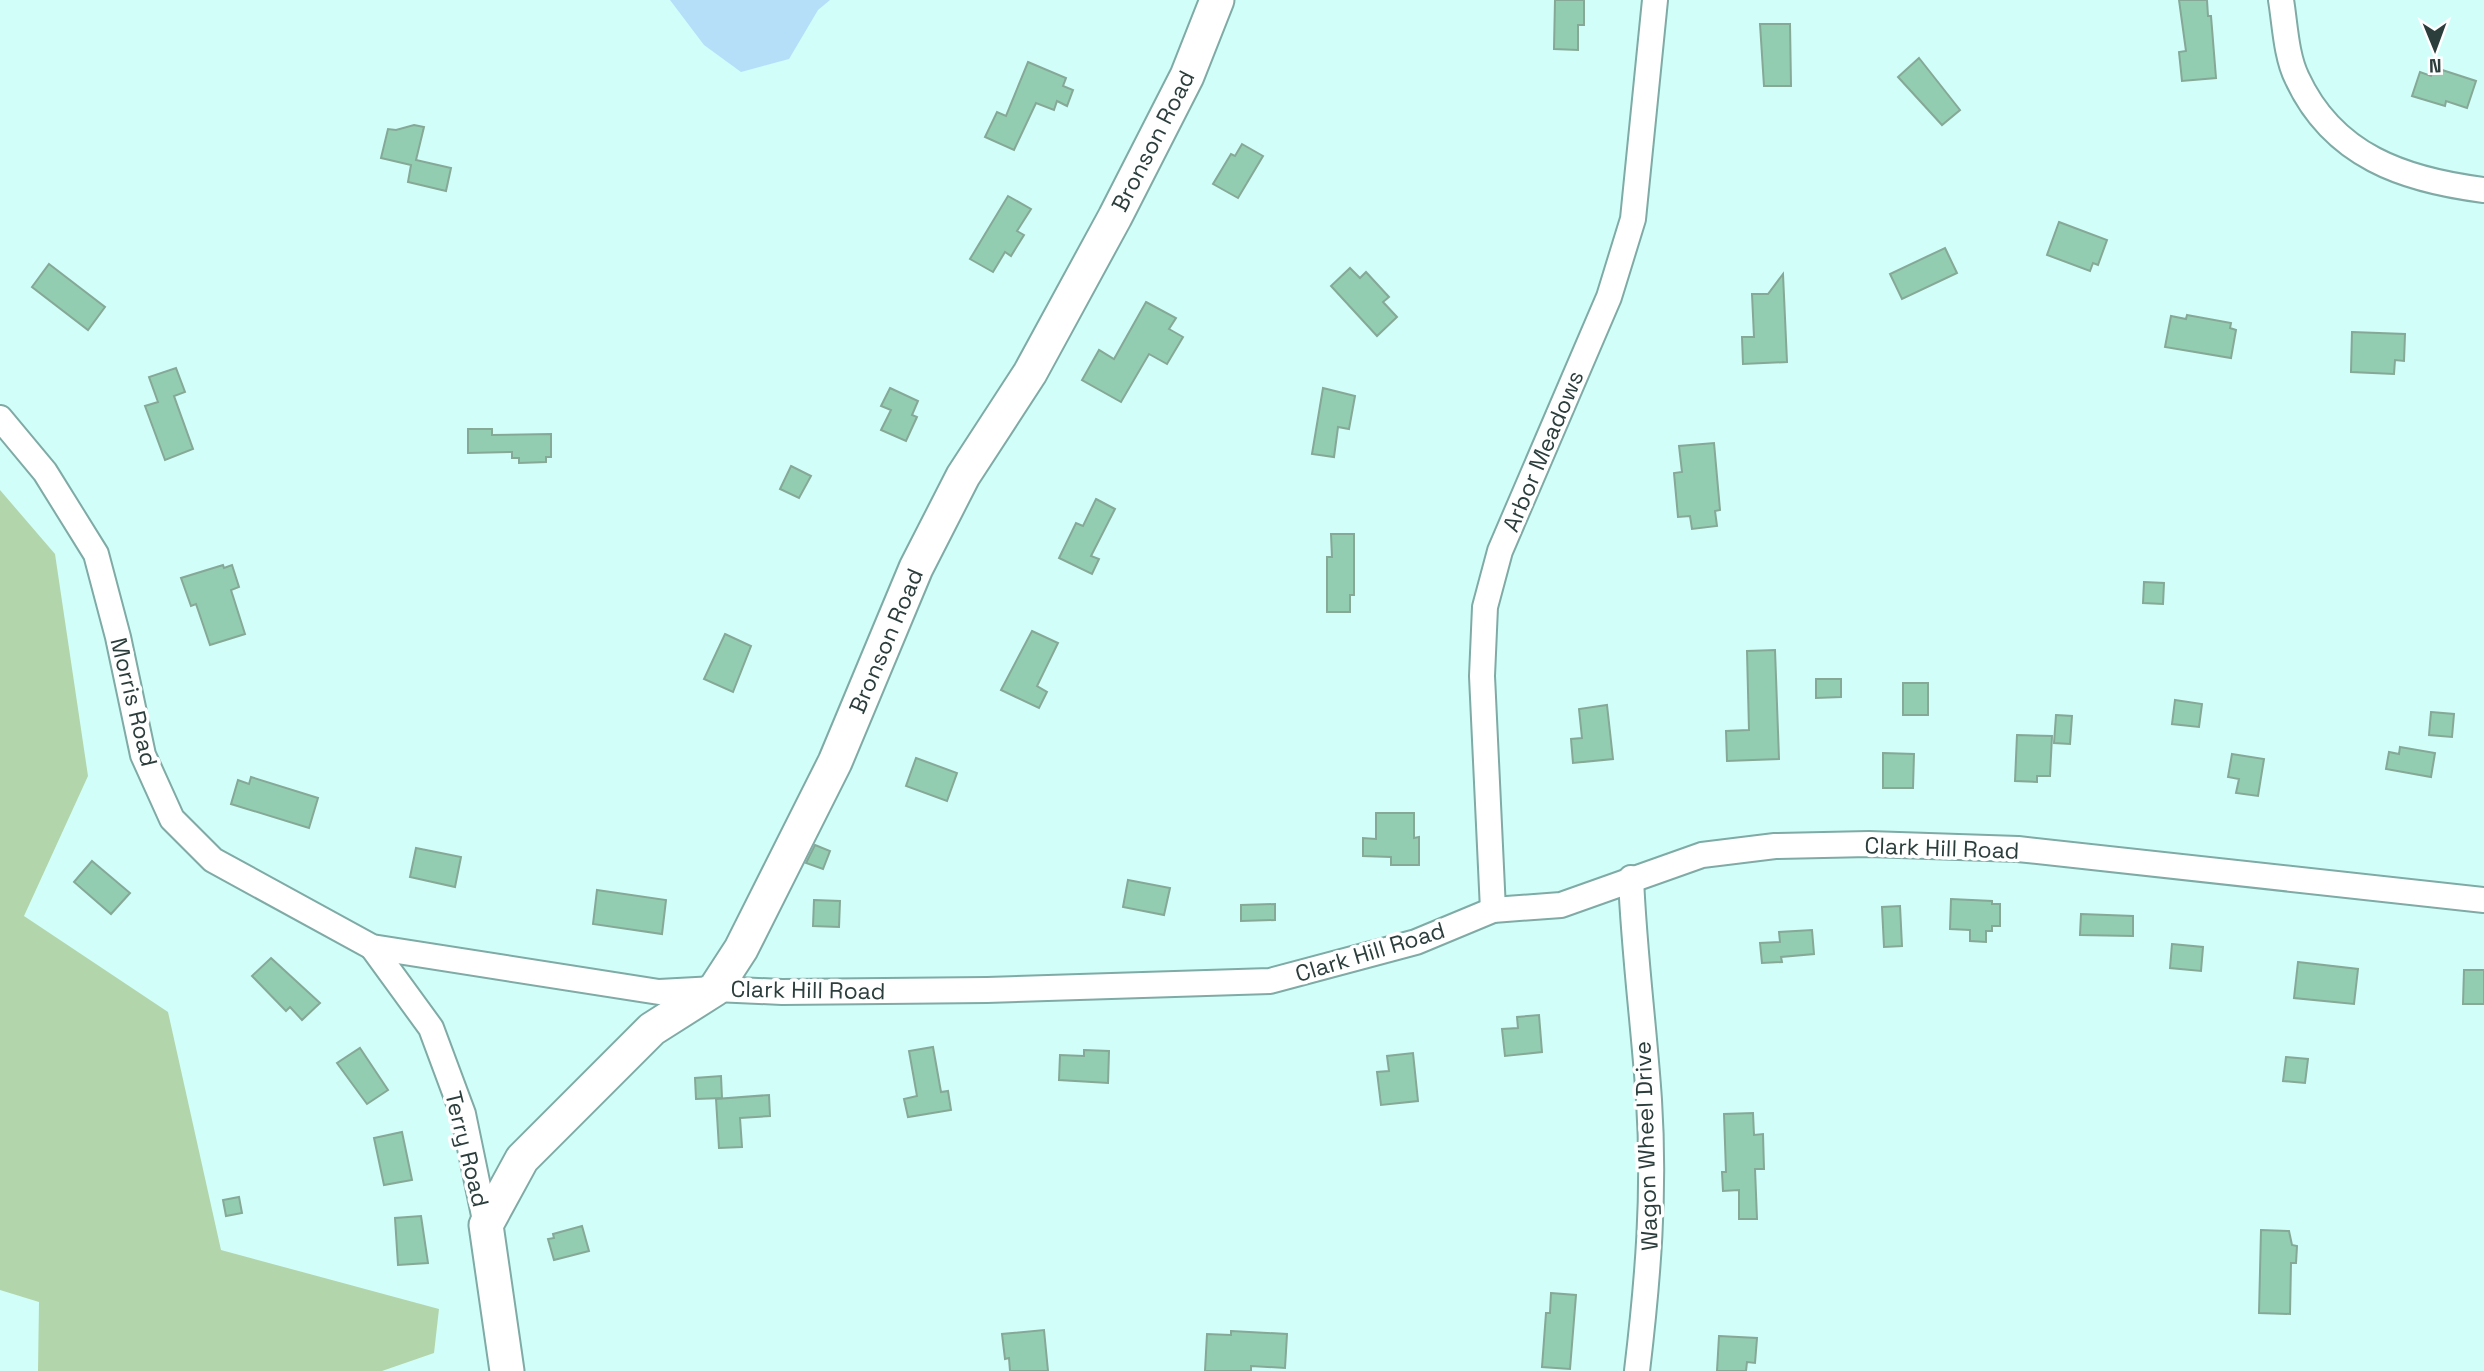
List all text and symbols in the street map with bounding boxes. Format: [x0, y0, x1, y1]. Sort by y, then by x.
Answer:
north arrow [2400, 14, 2470, 84]
text: N [2429, 53, 2442, 78]
street label: Bronson Road [1105, 65, 1201, 217]
street label: Arbor Meadows [1496, 366, 1590, 536]
street label: Bronson Road [842, 564, 930, 718]
street label: Morris Road [104, 635, 164, 769]
street label: Clark Hill Road [1864, 830, 2020, 866]
street label: Clark Hill Road [1292, 915, 1448, 989]
street label: Clark Hill Road [730, 974, 886, 1006]
street label: Wagon Wheel Drive [1627, 1041, 1665, 1251]
street label: Terry Road [438, 1088, 496, 1210]

